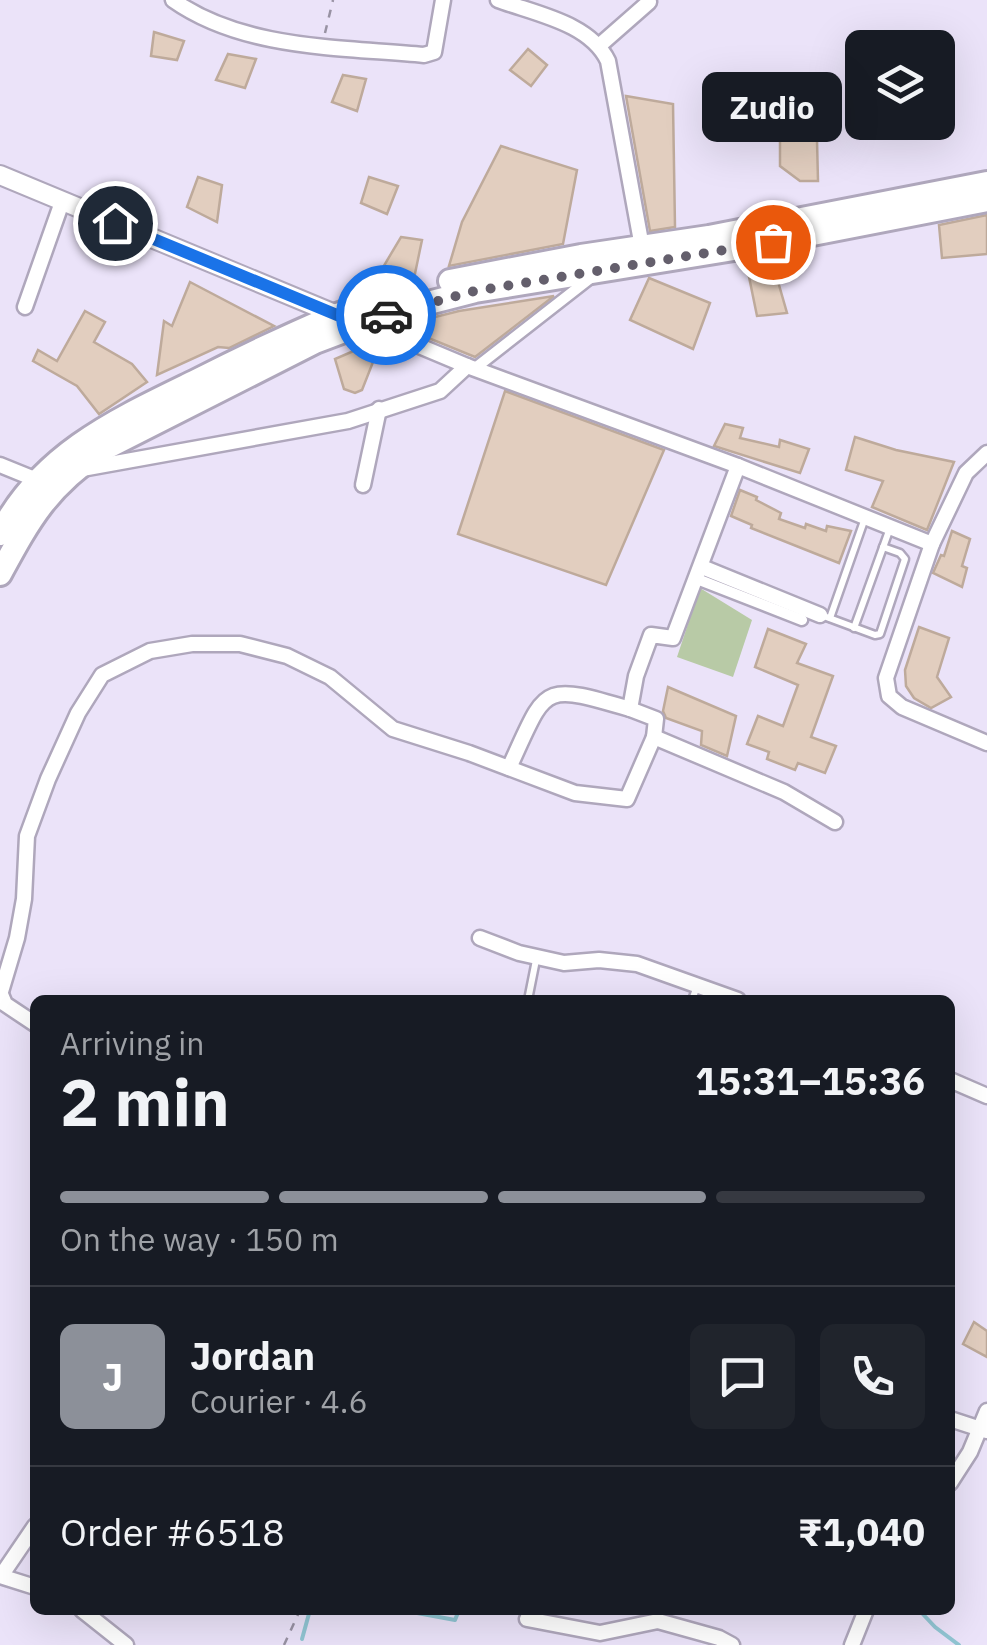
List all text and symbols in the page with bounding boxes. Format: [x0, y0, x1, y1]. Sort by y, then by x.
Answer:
map controls [845, 30, 955, 140]
button: layers [845, 30, 955, 140]
callout: Zudio [703, 72, 843, 142]
text: Zudio [730, 86, 815, 128]
pin [73, 181, 158, 266]
icon: home [88, 196, 143, 251]
pin [731, 200, 816, 285]
icon: bag [746, 215, 801, 270]
courier [336, 265, 436, 365]
icon: car [359, 288, 414, 343]
text: Arriving in [60, 1022, 205, 1064]
text: 15:31–15:36 [695, 1056, 925, 1105]
text: 2 min [60, 1059, 230, 1144]
text: On the way · 150 m [60, 1218, 339, 1260]
button: chat [690, 1324, 795, 1429]
button: phone [820, 1324, 925, 1429]
text: Jordan [190, 1331, 315, 1380]
text: J [102, 1352, 123, 1401]
text: Courier · 4.6 [190, 1380, 368, 1422]
text: Order #6518 [60, 1507, 285, 1556]
text: ₹1,040 [798, 1507, 925, 1556]

